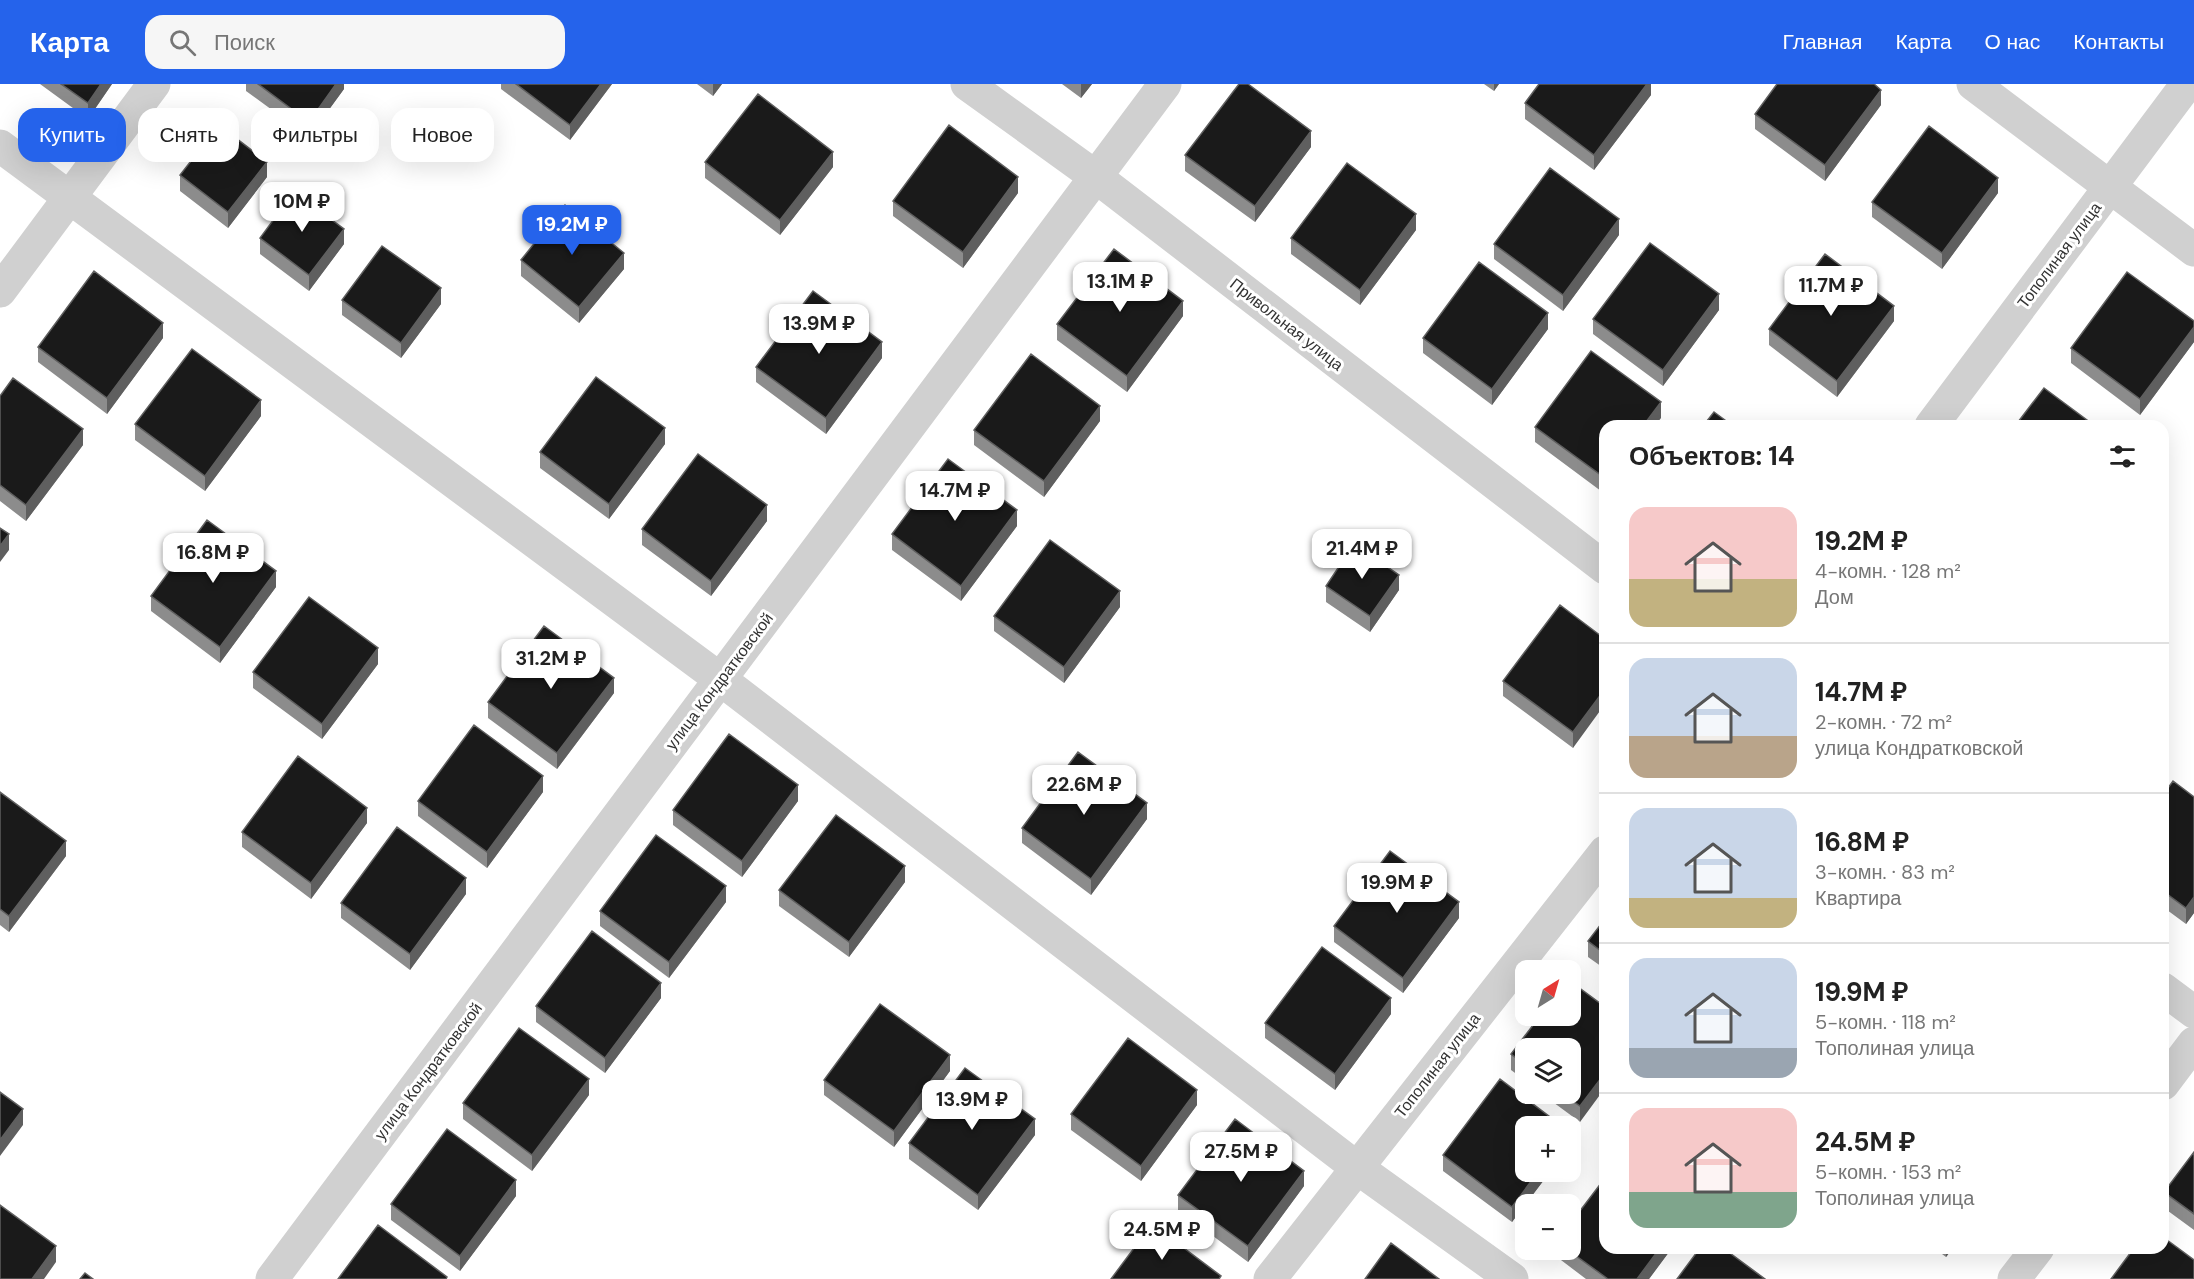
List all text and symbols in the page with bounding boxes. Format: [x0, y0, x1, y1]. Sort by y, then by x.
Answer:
search box [145, 15, 565, 69]
text: Карта [30, 24, 109, 61]
icon: search [166, 26, 199, 59]
text: Поиск [214, 28, 275, 57]
text: Главная [1782, 28, 1862, 56]
text: Карта [1895, 28, 1952, 56]
text: О нас [1985, 28, 2040, 56]
text: Контакты [2073, 28, 2164, 56]
chip: Купить [18, 108, 126, 162]
chip: Снять [138, 108, 239, 162]
chip: Фильтры [251, 108, 379, 162]
chip: Новое [391, 108, 494, 162]
pin: 10M ₽ [260, 182, 344, 233]
text: 10M ₽ [274, 188, 330, 214]
street label: Тополиная улица [2013, 198, 2106, 313]
pin: 19.2M ₽ [517, 205, 627, 256]
text: 19.2M ₽ [536, 211, 608, 237]
pin: 13.1M ₽ [1065, 262, 1175, 313]
pin: 11.7M ₽ [1776, 266, 1886, 317]
text: 13.1M ₽ [1087, 268, 1153, 294]
text: 11.7M ₽ [1798, 272, 1864, 298]
street label: Привольная улица [1226, 273, 1348, 375]
pin: 13.9M ₽ [764, 304, 874, 355]
text: 13.9M ₽ [783, 310, 855, 336]
text: Объектов: 14 [1629, 439, 1795, 473]
icon: filters [2106, 440, 2139, 473]
pin: 14.7M ₽ [900, 471, 1010, 522]
text: 14.7M ₽ [920, 477, 990, 503]
text: 19.2M ₽ [1815, 524, 1908, 558]
pin: 21.4M ₽ [1307, 529, 1417, 580]
icon: home [1677, 531, 1749, 603]
pin: 16.8M ₽ [158, 533, 268, 584]
text: 21.4M ₽ [1326, 535, 1398, 561]
text: 16.8M ₽ [177, 539, 249, 565]
text: 4-комн. · 128 m² [1815, 558, 1961, 584]
text: Дом [1815, 584, 1854, 610]
street label: улица Кондратковской [661, 608, 778, 754]
pin: 31.2M ₽ [496, 639, 606, 690]
text: 31.2M ₽ [515, 645, 587, 671]
text: 14.7M ₽ [1815, 675, 1907, 709]
icon: home [1677, 682, 1749, 754]
text: 2-комн. · 72 m² [1815, 709, 1952, 735]
text: улица Кондратковской [1815, 735, 2024, 761]
pin: 22.6M ₽ [1029, 765, 1139, 816]
text: 22.6M ₽ [1046, 771, 1122, 797]
text: 16.8M ₽ [1815, 825, 1909, 859]
icon: home [1677, 832, 1749, 904]
text: 3-комн. · 83 m² [1815, 859, 1955, 885]
pin: 19.9M ₽ [1342, 863, 1452, 914]
text: 19.9M ₽ [1361, 869, 1433, 895]
text: Квартира [1815, 885, 1901, 911]
north arrow [1515, 960, 1581, 1026]
map controls [1515, 960, 1581, 1260]
text: 19.9M ₽ [1815, 975, 1909, 1009]
icon: home [1677, 982, 1749, 1054]
street label: улица Кондратковской [370, 998, 487, 1144]
street label: Тополиная улица [1390, 1009, 1485, 1122]
text: 5-комн. · 118 m² [1815, 1009, 1956, 1035]
text: Тополиная улица [1815, 1035, 1974, 1061]
button: layers [1515, 1038, 1581, 1104]
pin: 13.9M ₽ [917, 1080, 1027, 1131]
text: 13.9M ₽ [936, 1086, 1008, 1112]
button: + [1515, 1116, 1581, 1182]
text: 24.5M ₽ [1815, 1125, 1916, 1159]
pin: 27.5M ₽ [1186, 1132, 1296, 1183]
icon: home [1677, 1132, 1749, 1204]
text: 27.5M ₽ [1204, 1138, 1278, 1164]
text: 5-комн. · 153 m² [1815, 1159, 1961, 1185]
text: Тополиная улица [1815, 1185, 1974, 1211]
button: − [1515, 1194, 1581, 1260]
pin: 24.5M ₽ [1107, 1210, 1217, 1261]
text: 24.5M ₽ [1123, 1216, 1201, 1242]

